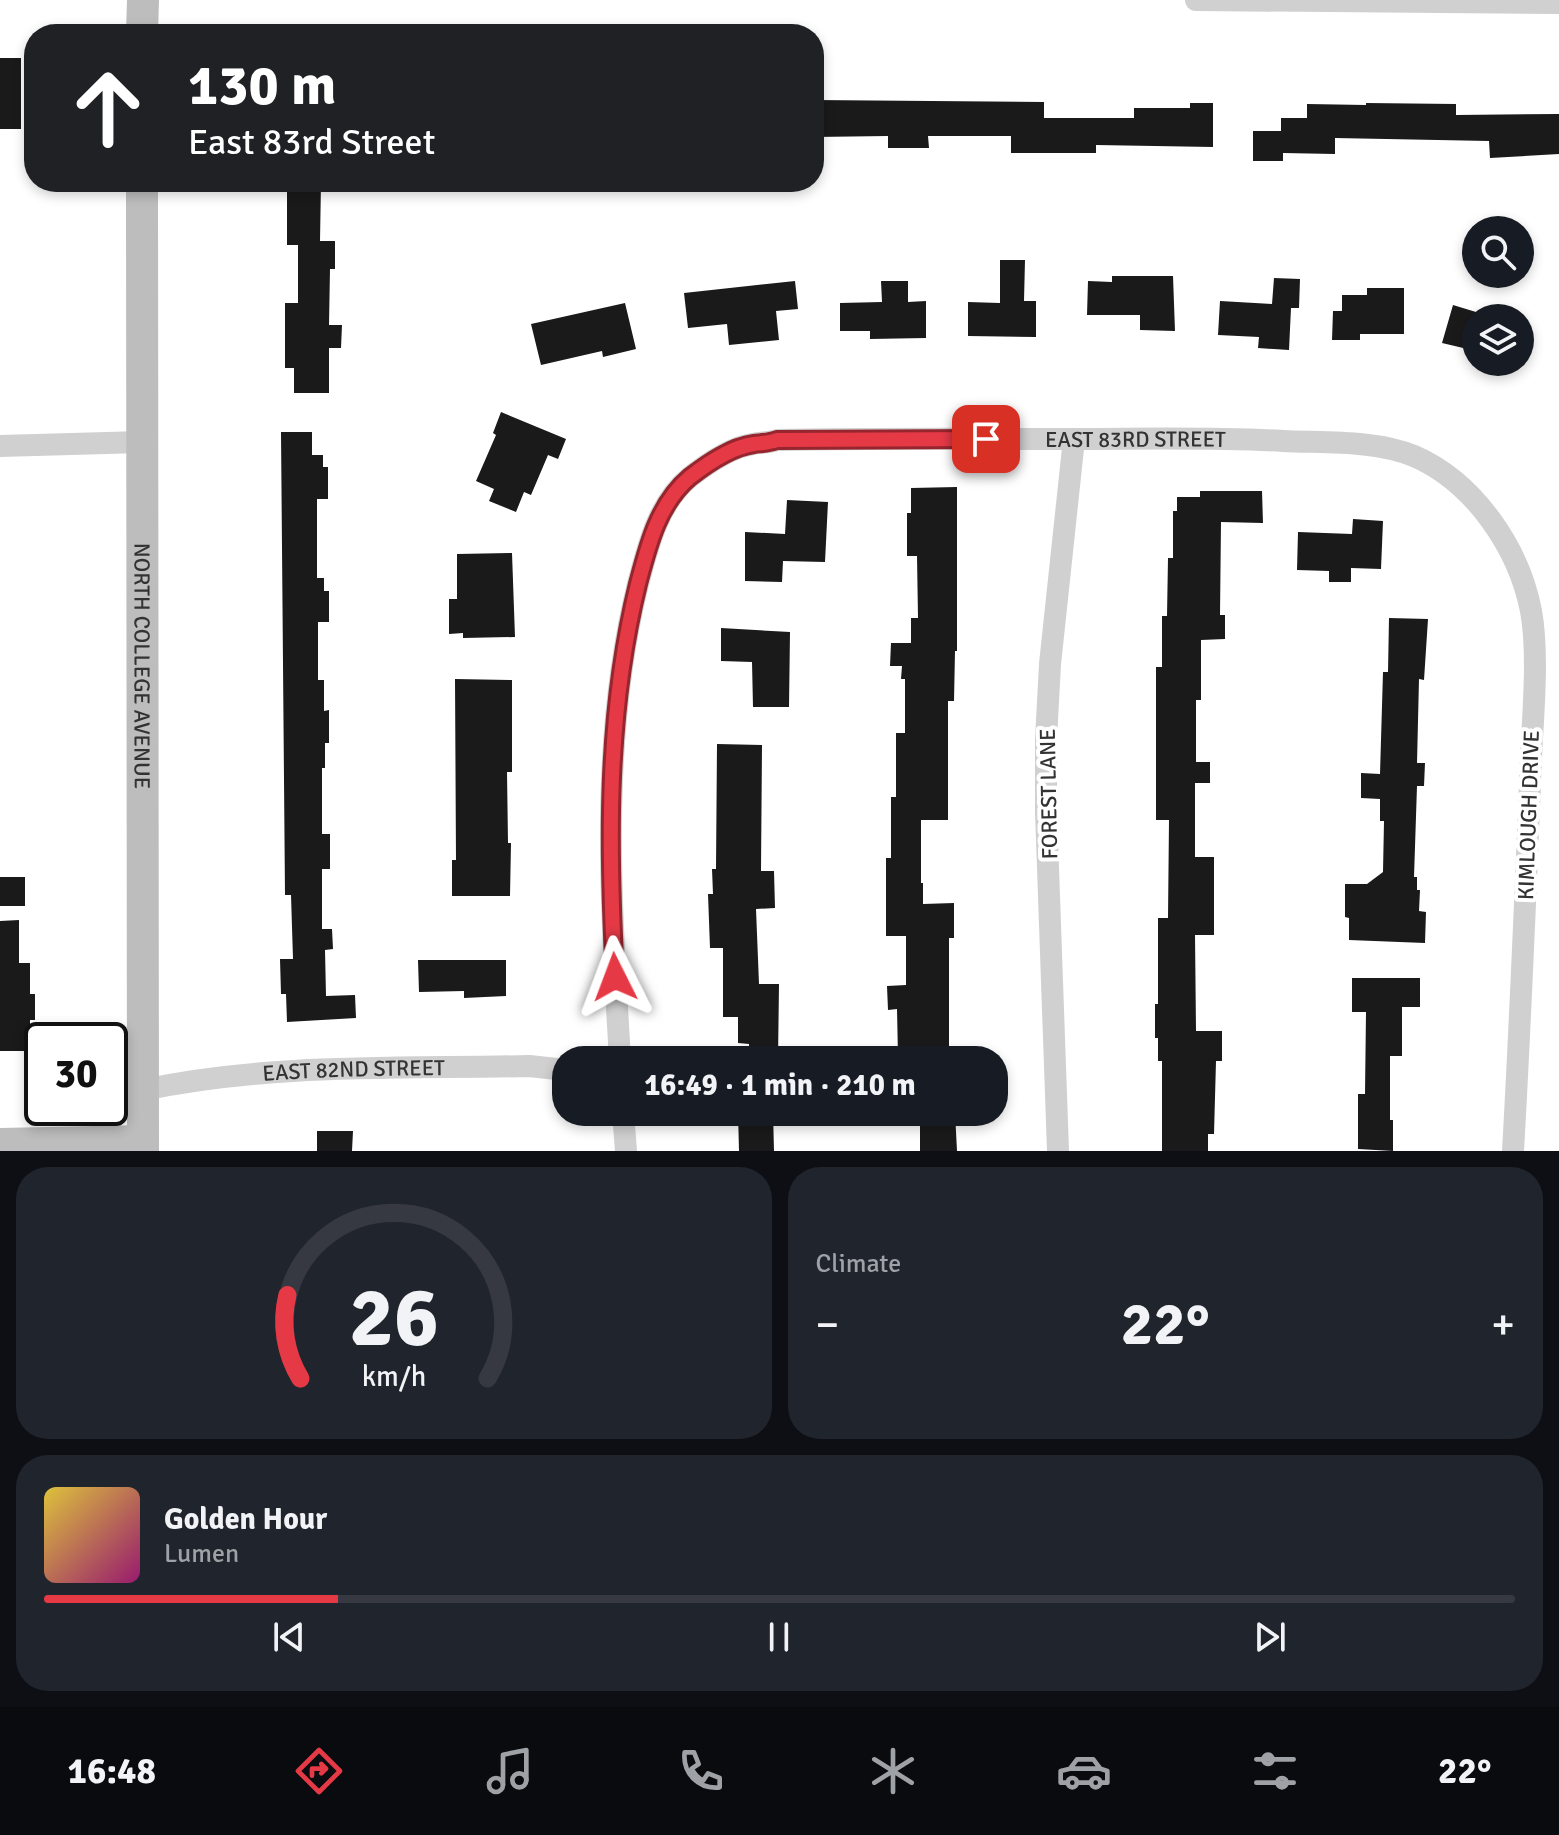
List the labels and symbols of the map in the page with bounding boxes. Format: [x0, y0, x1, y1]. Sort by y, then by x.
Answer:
pin [952, 405, 1020, 473]
street label: EAST 83RD STREET [1045, 425, 1226, 453]
street label: NORTH COLLEGE AVENUE [128, 543, 156, 789]
street label: FOREST LANE [1034, 728, 1063, 860]
street label: KIMLOUGH DRIVE [1512, 730, 1545, 900]
position arrow [573, 935, 657, 1019]
speed limit sign: 30 [24, 1022, 128, 1126]
street label: EAST 82ND STREET [262, 1054, 445, 1087]

